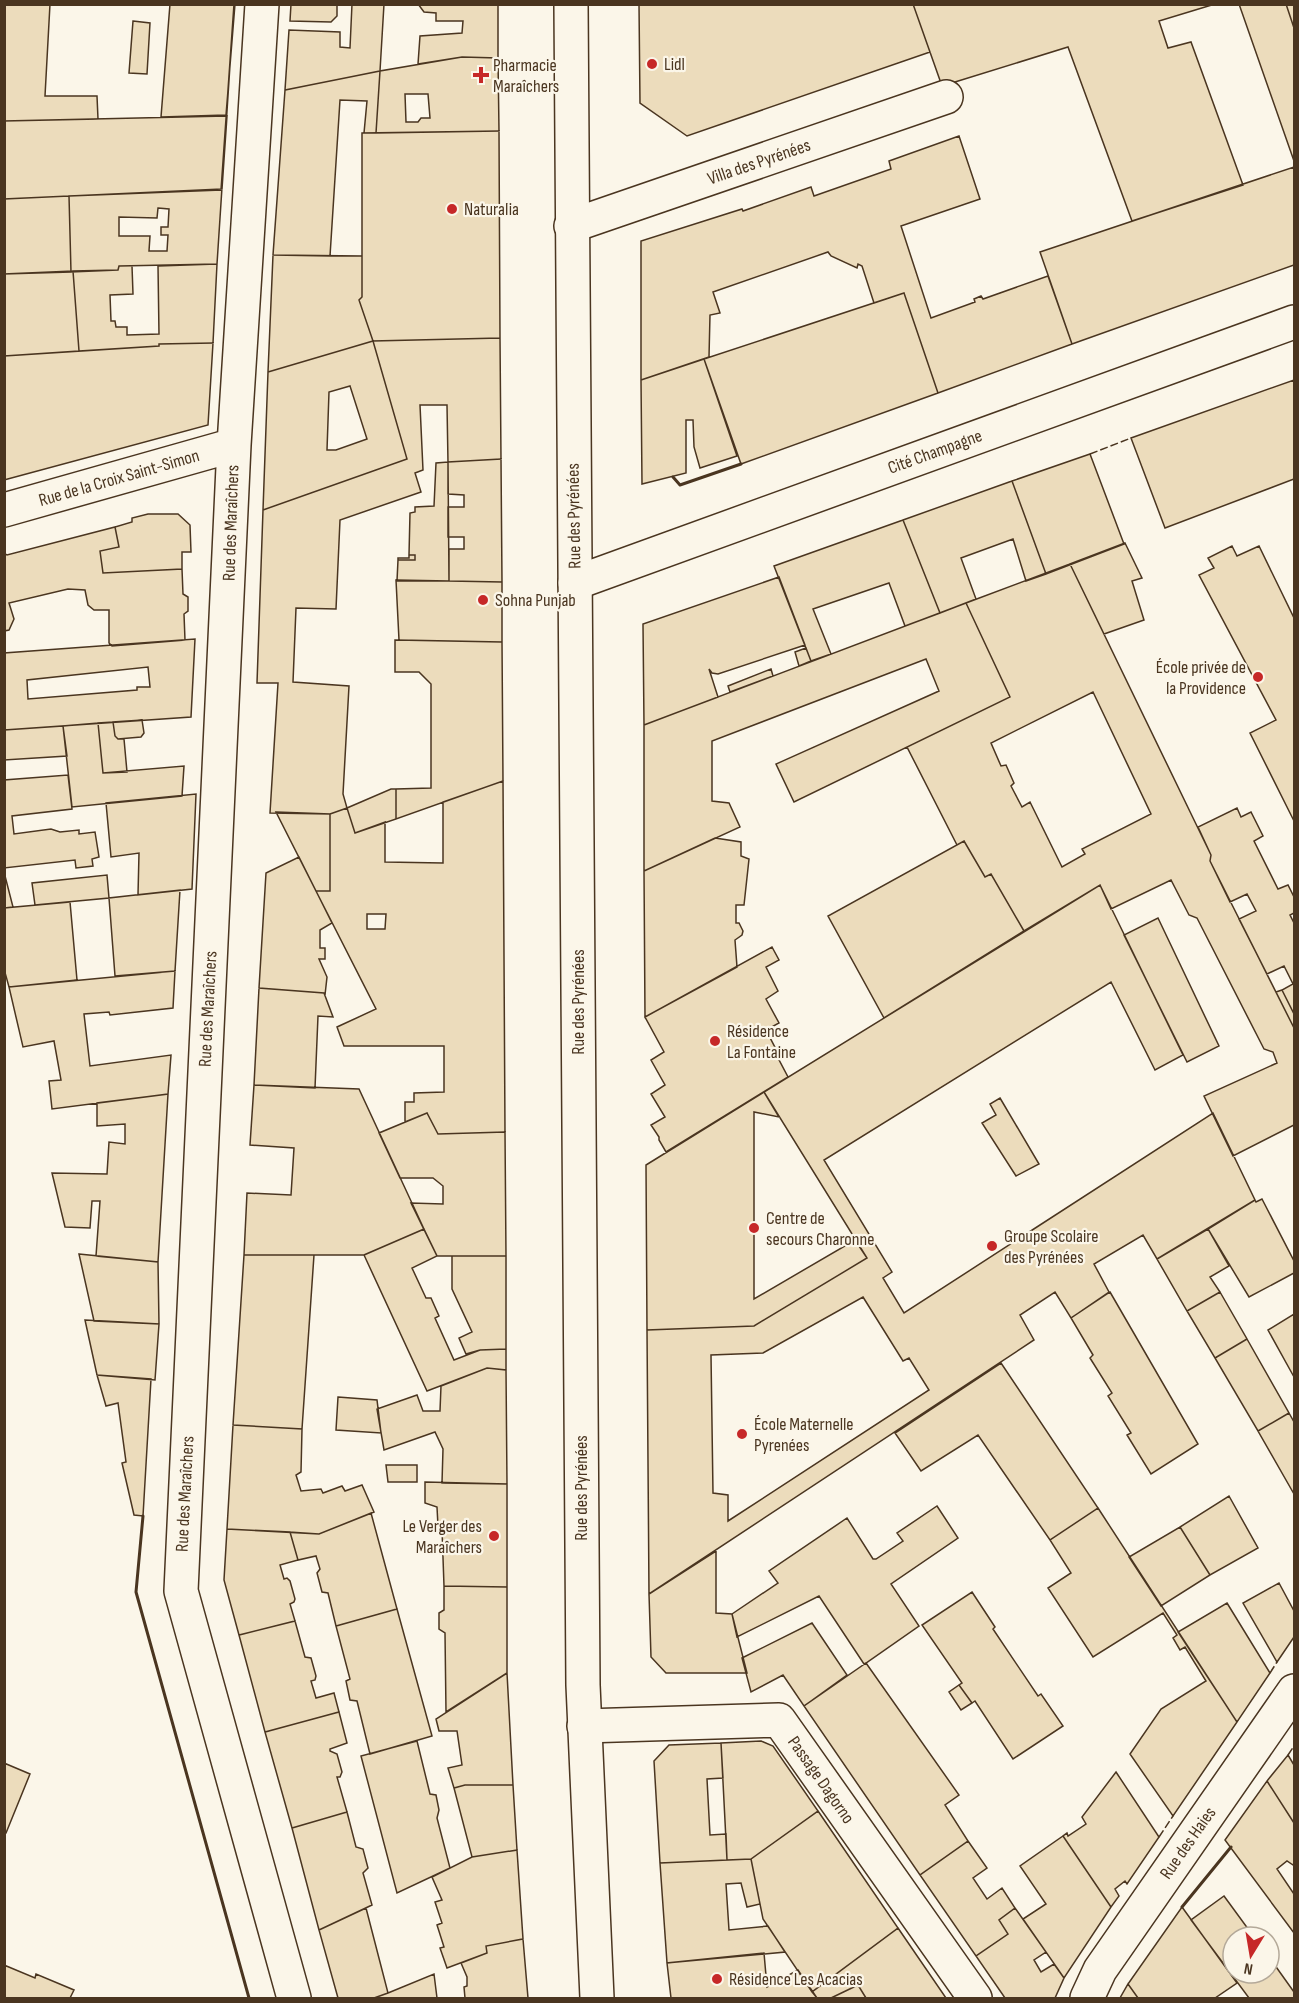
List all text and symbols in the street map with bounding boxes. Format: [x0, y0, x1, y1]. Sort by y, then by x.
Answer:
place label: Lidl [664, 54, 685, 75]
place label: Pharmacie Maraîchers [493, 55, 559, 97]
marker: Lidl [645, 57, 659, 71]
marker: Pharmacie Maraîchers [474, 68, 488, 82]
street label: Villa des Pyrénées [705, 135, 813, 189]
place label: Naturalia [464, 199, 519, 220]
marker: Naturalia [445, 202, 459, 216]
street label: Cité Champagne [885, 425, 985, 479]
street label: Rue de la Croix Saint-Simon [36, 445, 202, 511]
street label: Rue des Pyrénées [563, 463, 585, 569]
street label: Rue des Maraîchers [218, 465, 244, 581]
place label: Sohna Punjab [495, 590, 576, 611]
marker: Sohna Punjab [476, 593, 490, 607]
place label: École privée de la Providence [1156, 657, 1246, 699]
marker: École privée de la Providence [1251, 670, 1265, 684]
street label: Rue des Pyrénées [568, 949, 589, 1055]
street label: Rue des Maraîchers [194, 950, 222, 1068]
place label: Résidence La Fontaine [727, 1021, 796, 1063]
marker: Résidence La Fontaine [708, 1034, 722, 1048]
place label: Centre de secours Charonne [766, 1208, 874, 1250]
marker: Centre de secours Charonne [747, 1221, 761, 1235]
place label: Groupe Scolaire des Pyrénées [1004, 1226, 1098, 1268]
marker: Groupe Scolaire des Pyrénées [985, 1239, 999, 1253]
place label: École Maternelle Pyrenées [754, 1414, 854, 1456]
marker: École Maternelle Pyrenées [735, 1427, 749, 1441]
street label: Rue des Maraîchers [171, 1435, 199, 1553]
street label: Rue des Pyrénées [571, 1435, 592, 1541]
place label: Le Verger des Maraîchers [402, 1516, 482, 1558]
marker: Le Verger des Maraîchers [487, 1529, 501, 1543]
street label: Passage Dagorno [783, 1732, 859, 1828]
street label: Rue des Haies [1156, 1803, 1220, 1883]
north arrow [1221, 1925, 1281, 1985]
text: N [1242, 1958, 1254, 1978]
place label: Résidence Les Acacias [729, 1969, 863, 1990]
marker: Résidence Les Acacias [710, 1972, 724, 1986]

